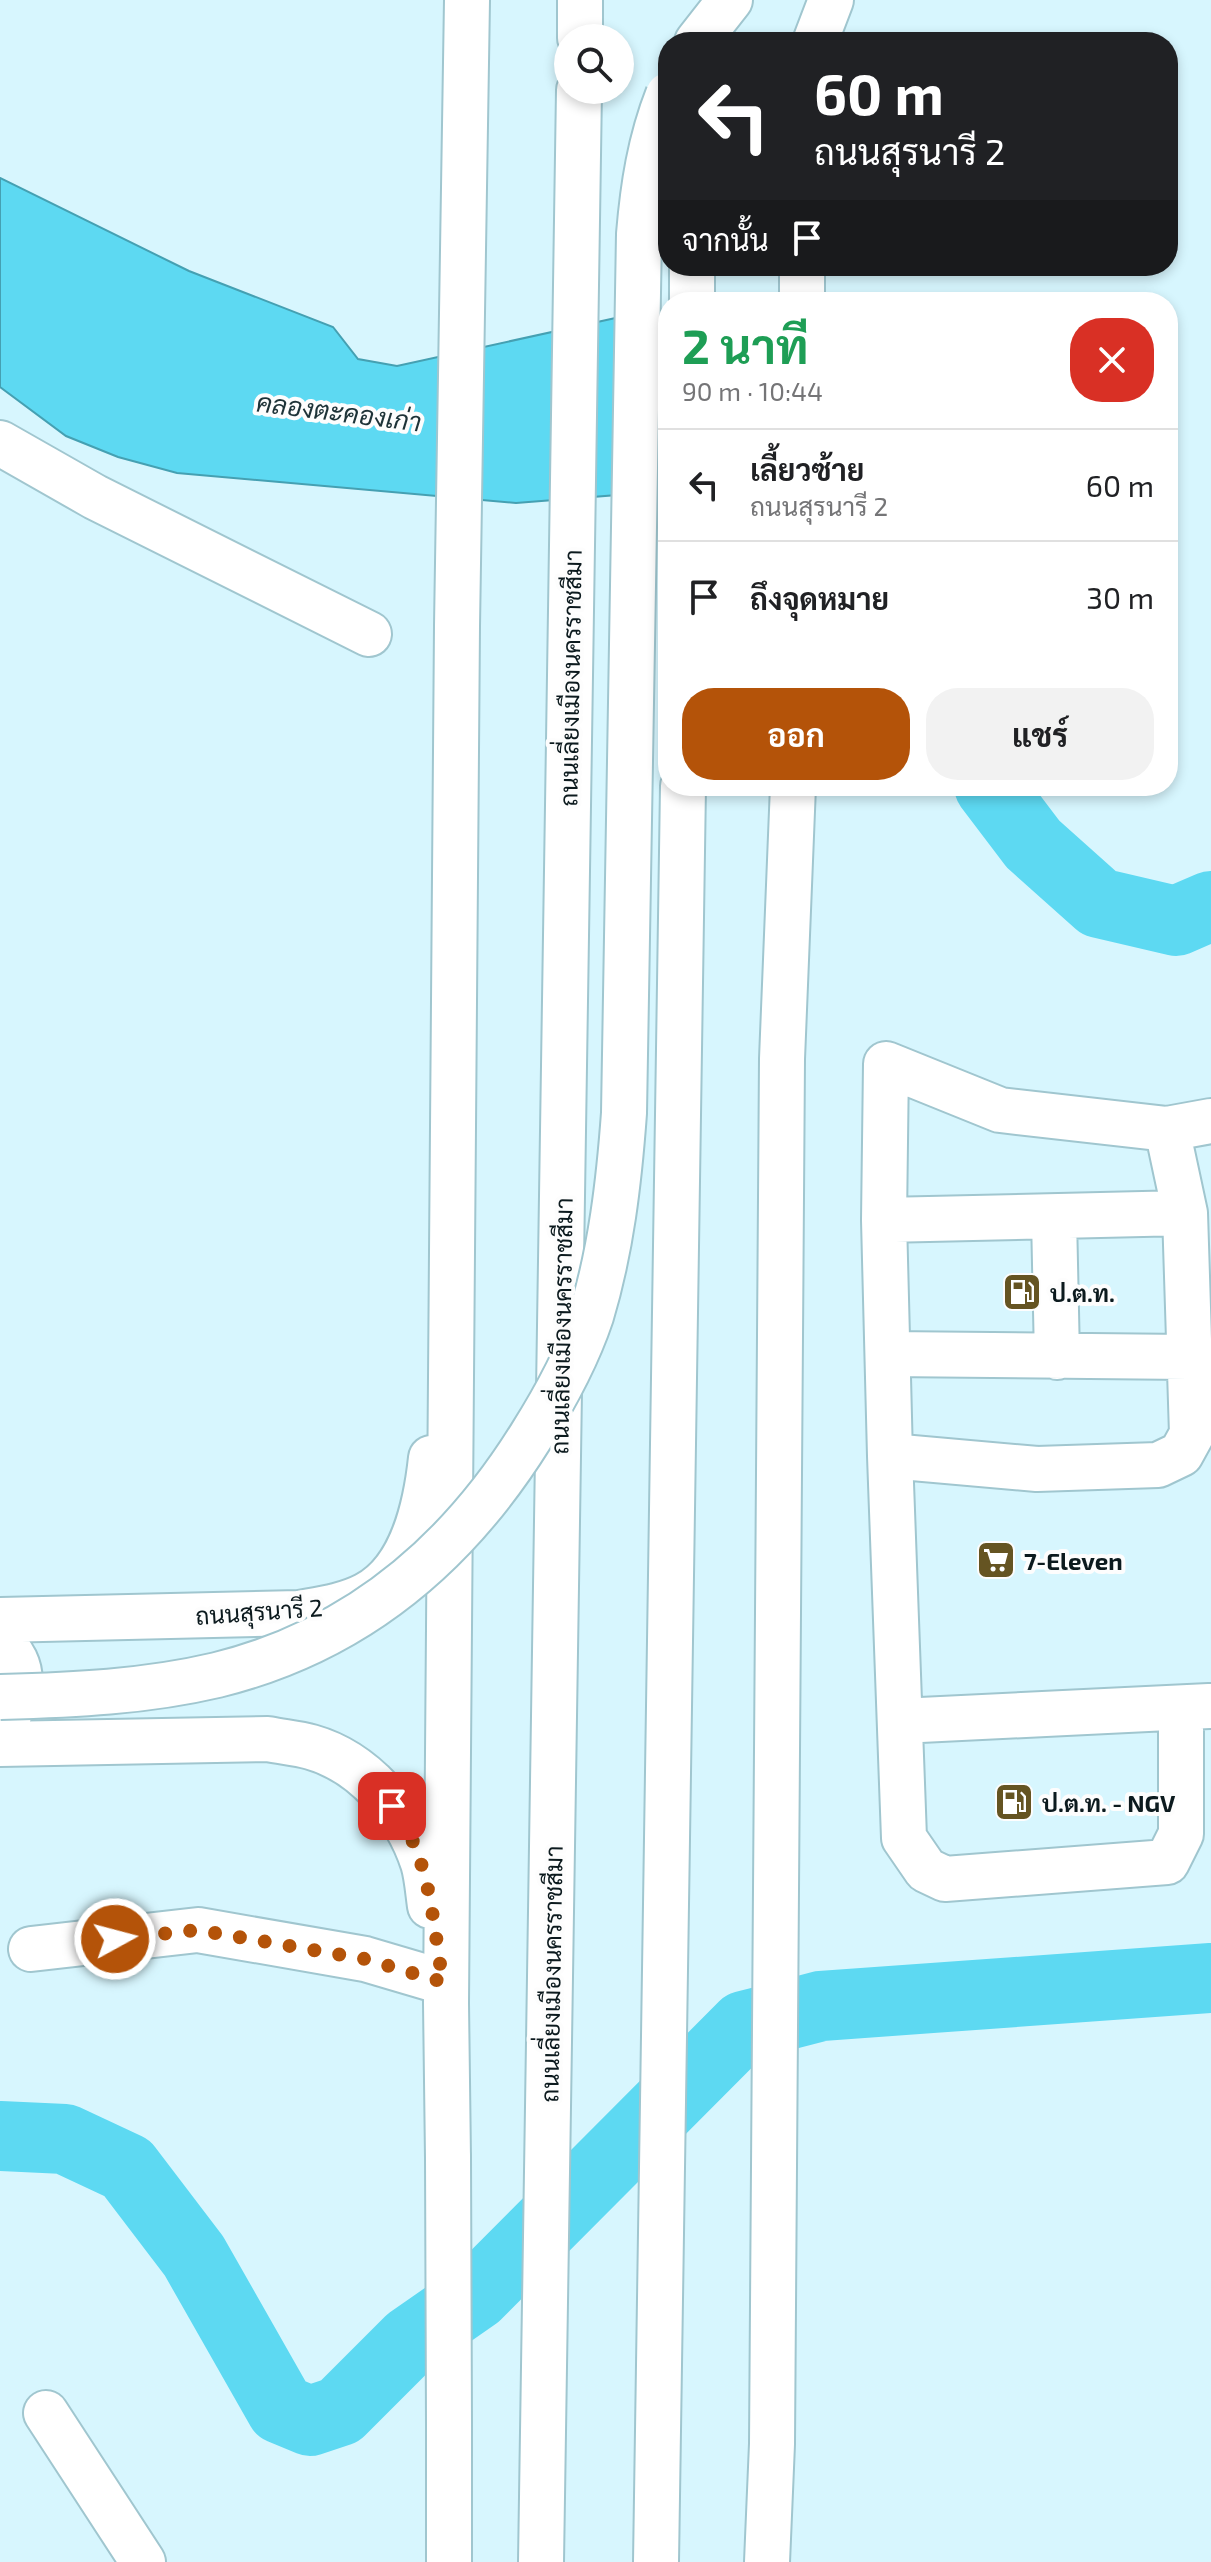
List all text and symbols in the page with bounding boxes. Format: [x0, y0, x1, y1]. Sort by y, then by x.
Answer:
map controls [554, 24, 634, 104]
button: search [554, 24, 634, 104]
text: 60 m [814, 59, 944, 126]
icon: left [682, 64, 786, 168]
text: ถนนสุรนารี 2 [814, 129, 1005, 172]
icon: arrive [785, 216, 829, 260]
text: จากนั้น [682, 221, 769, 257]
text: 2 นาที [682, 316, 808, 374]
button: close [1070, 318, 1154, 402]
text: 90 m · 10:44 [682, 375, 823, 406]
water label: คลองตะคองเก่า [255, 386, 423, 436]
text: เลี้ยวซ้าย [750, 451, 864, 487]
icon: left [682, 463, 726, 507]
text: 60 m [1086, 467, 1154, 503]
text: ถนนสุรนารี 2 [750, 490, 888, 521]
street label: ถนนเลี่ยงเมืองนครราชสีมา [548, 549, 587, 807]
icon: arrive [682, 575, 726, 619]
text: 30 m [1086, 579, 1154, 615]
text: ถึงจุดหมาย [750, 580, 889, 616]
button: ออก [682, 688, 910, 780]
button: แชร์ [926, 688, 1154, 780]
street label: ถนนเลี่ยงเมืองนครราชสีมา [539, 1197, 578, 1455]
fuel station icon: ป.ต.ท. [1001, 1271, 1043, 1313]
place label: ป.ต.ท. [1050, 1278, 1115, 1307]
supermarket icon: 7-Eleven [975, 1539, 1017, 1581]
place label: 7-Eleven [1024, 1546, 1123, 1575]
street label: ถนนสุรนารี 2 [194, 1592, 324, 1633]
pin [358, 1772, 426, 1840]
fuel station icon: ป.ต.ท. - NGV [993, 1781, 1035, 1823]
icon: arrive [370, 1784, 414, 1828]
place label: ป.ต.ท. - NGV [1042, 1788, 1176, 1817]
street label: ถนนเลี่ยงเมืองนครราชสีมา [529, 1845, 568, 2103]
position arrow [73, 1897, 157, 1981]

